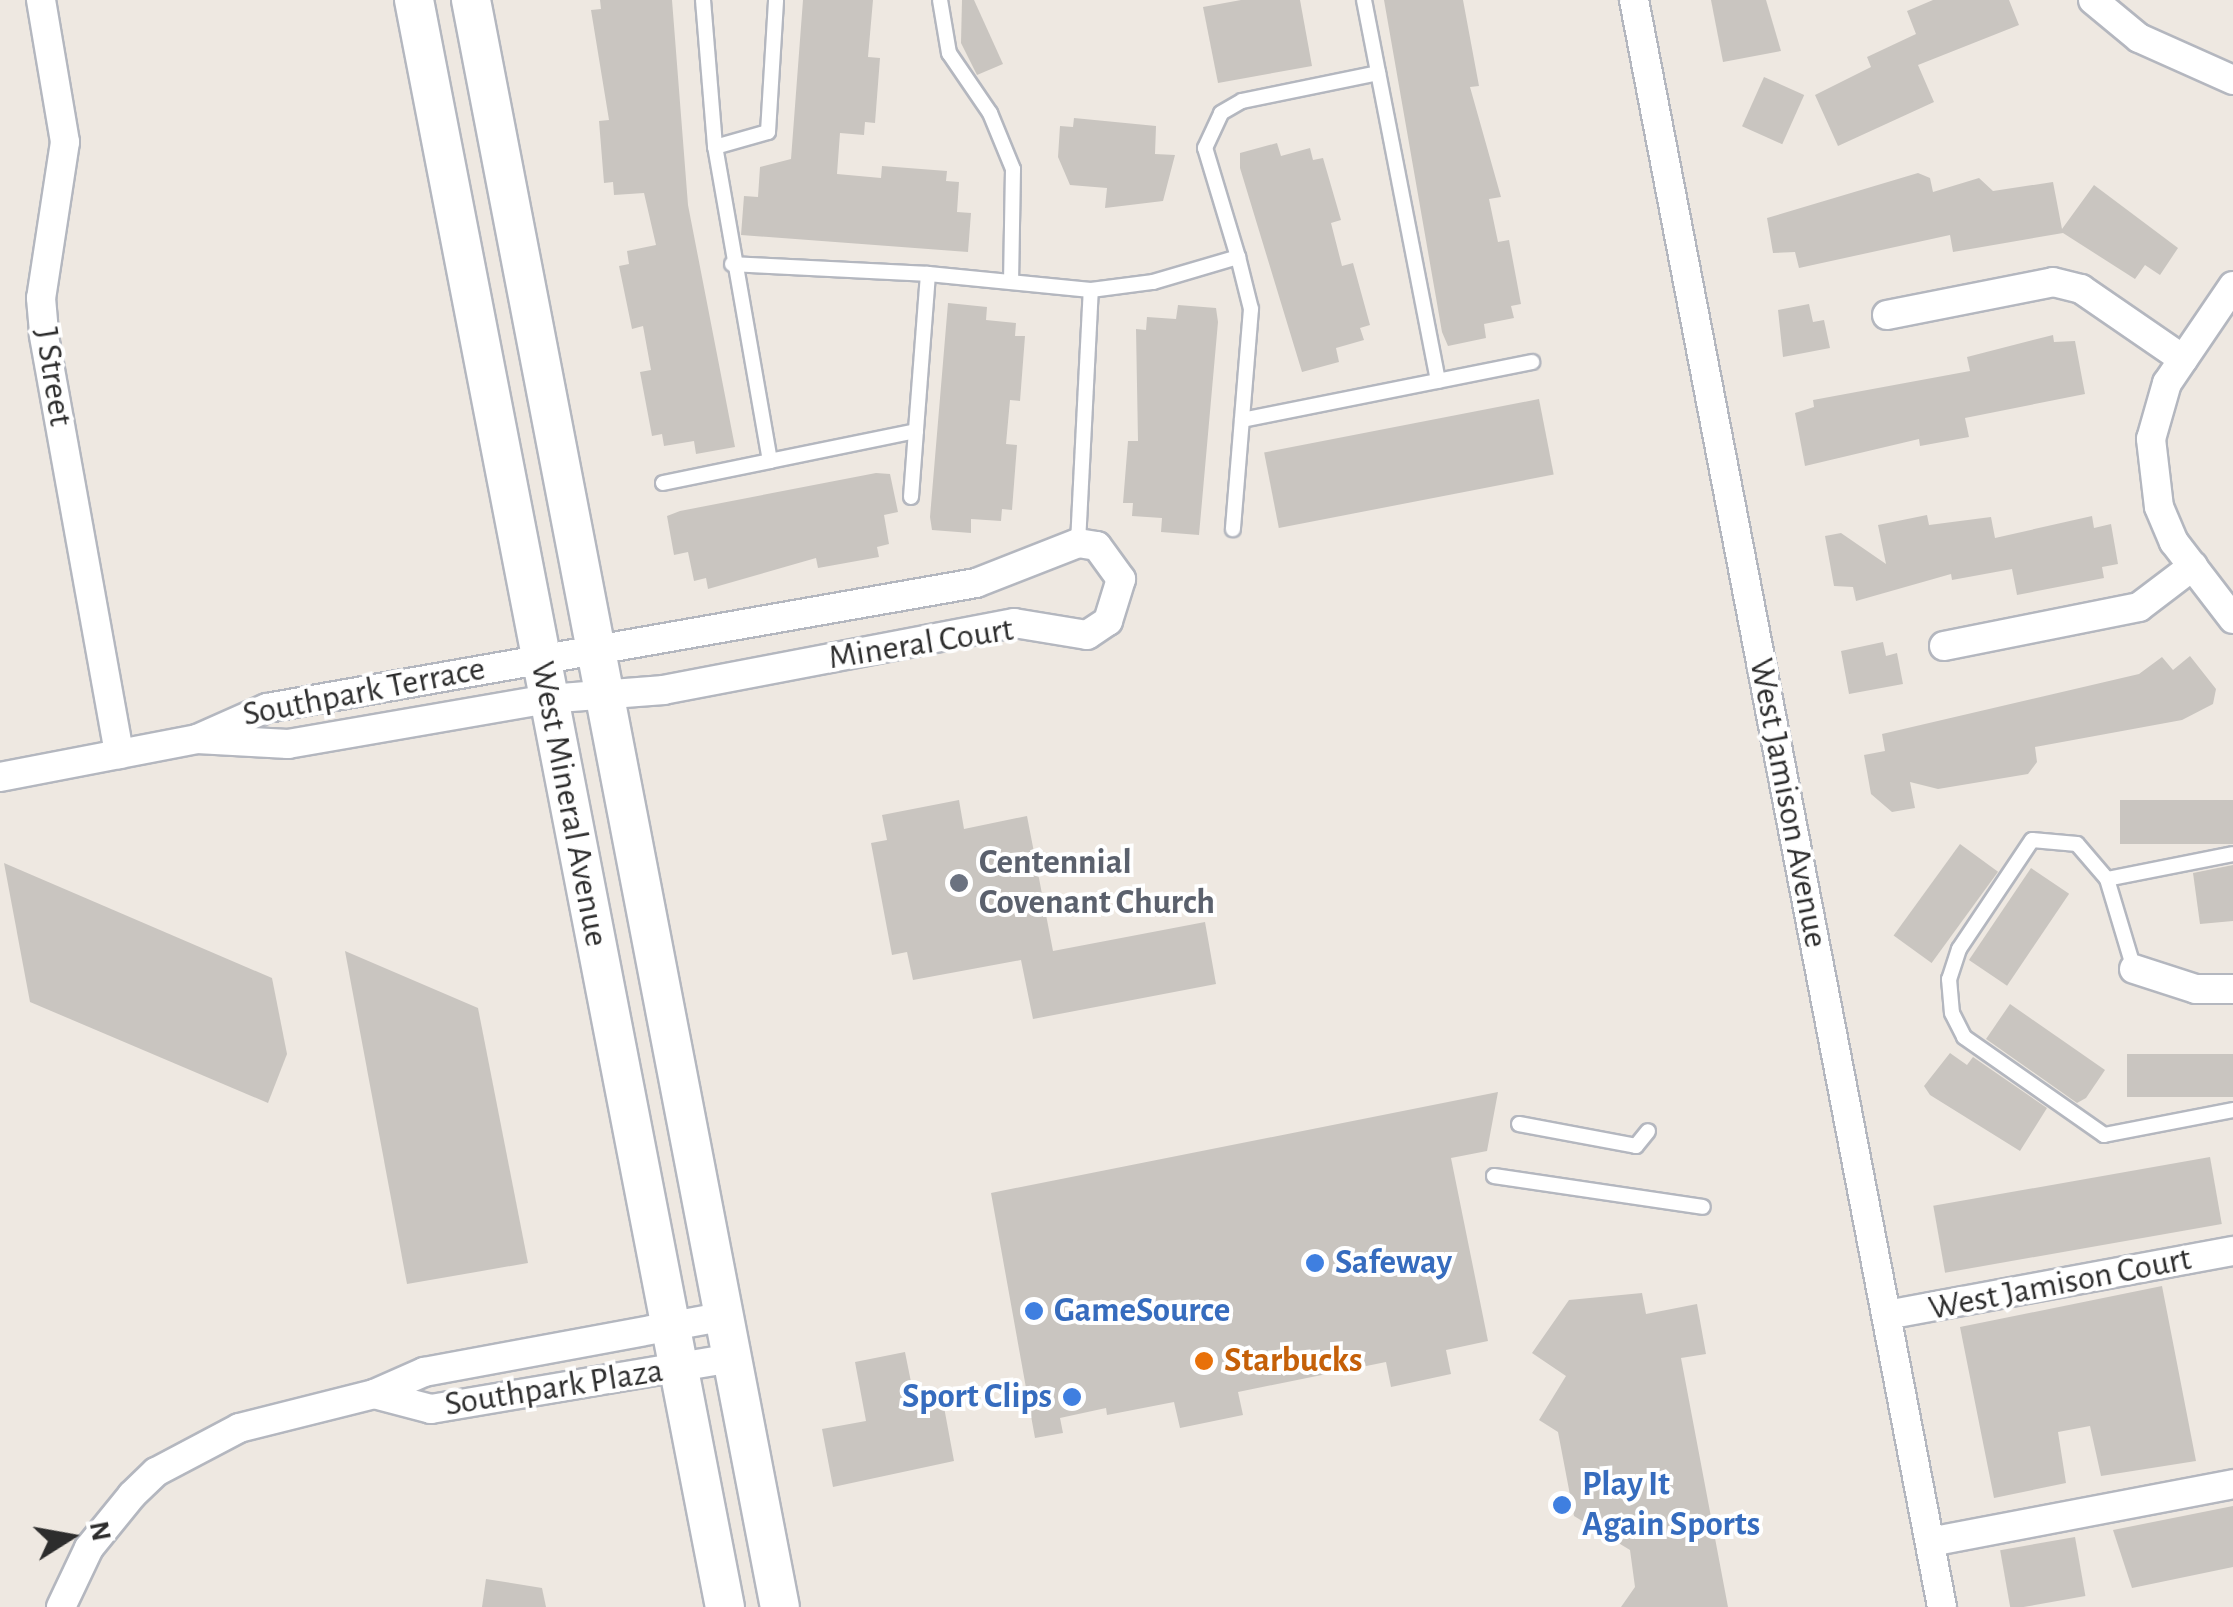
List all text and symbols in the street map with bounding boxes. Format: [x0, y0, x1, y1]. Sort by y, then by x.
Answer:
street label: J Street [25, 325, 81, 429]
street label: Mineral Court [826, 609, 1016, 679]
street label: Southpark Terrace [239, 648, 489, 736]
street label: West Jamison Avenue [1739, 655, 1837, 951]
street label: West Mineral Avenue [521, 658, 617, 950]
place label: Centennial Covenant Church [979, 842, 1215, 924]
marker: Centennial Covenant Church [948, 872, 970, 894]
street label: West Jamison Court [1925, 1238, 2195, 1330]
place label: Safeway [1335, 1242, 1452, 1284]
marker: Safeway [1304, 1252, 1326, 1274]
place label: GameSource [1054, 1290, 1230, 1332]
marker: GameSource [1023, 1300, 1045, 1322]
place label: Starbucks [1224, 1340, 1362, 1382]
street label: Southpark Plaza [442, 1350, 666, 1426]
marker: Starbucks [1193, 1350, 1215, 1372]
place label: Sport Clips [902, 1376, 1052, 1418]
marker: Sport Clips [1061, 1386, 1083, 1408]
place label: Play It Again Sports [1582, 1464, 1760, 1546]
north arrow [20, 1487, 120, 1587]
marker: Play It Again Sports [1551, 1494, 1573, 1516]
text: N [84, 1519, 115, 1544]

